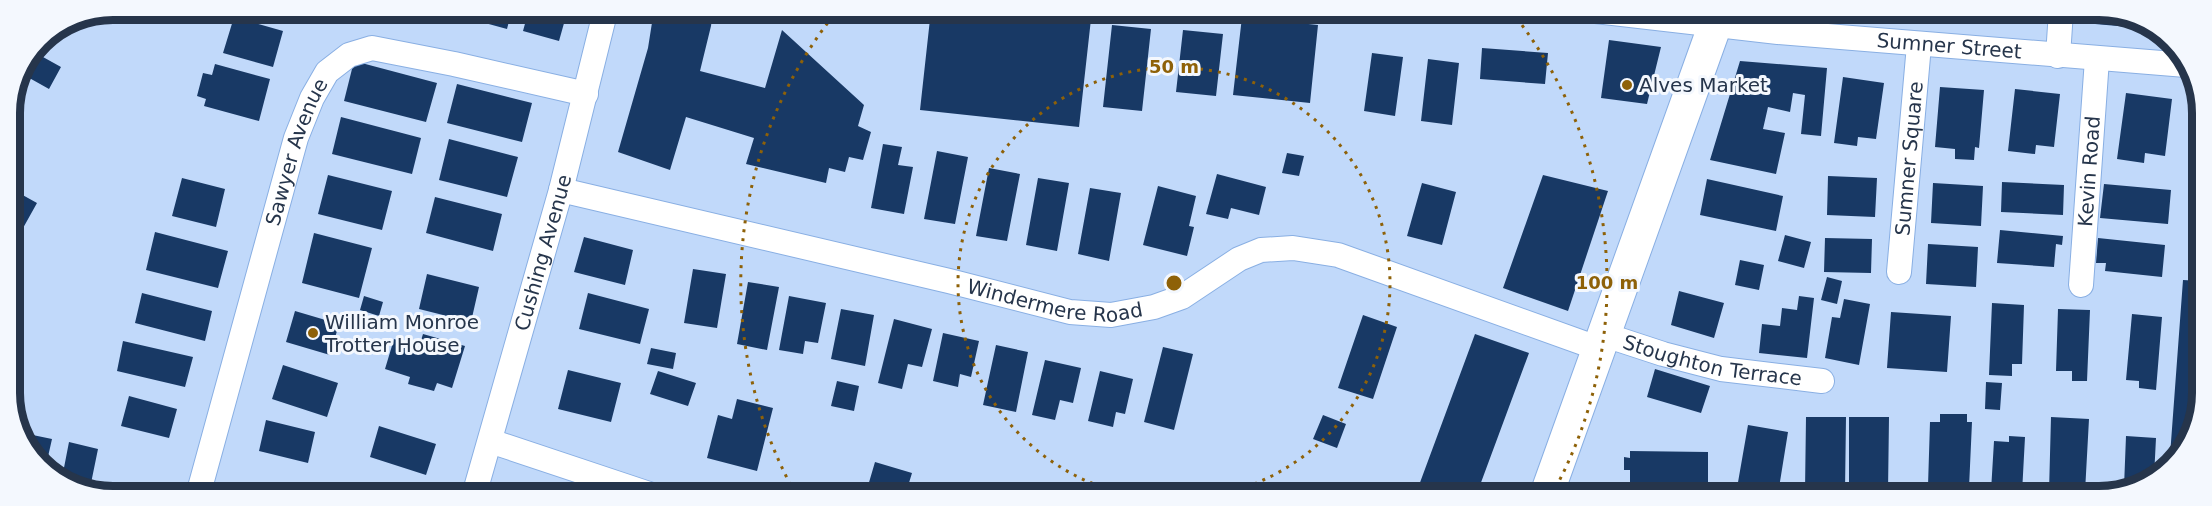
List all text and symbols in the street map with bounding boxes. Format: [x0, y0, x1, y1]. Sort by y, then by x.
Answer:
street label: Sumner Street [1876, 28, 2023, 64]
text: 50 m [1149, 56, 1199, 77]
place label: Alves Market [1639, 73, 1768, 97]
street label: Sawyer Avenue [260, 74, 333, 228]
marker: Alves Market [1620, 78, 1634, 92]
street label: Sumner Square [1890, 80, 1928, 237]
street label: Kevin Road [2073, 115, 2105, 228]
street label: Cushing Avenue [509, 172, 576, 334]
text: 100 m [1576, 272, 1638, 293]
centre of rings [1164, 273, 1184, 293]
street label: Windermere Road [964, 274, 1145, 328]
place label: William Monroe Trotter House [324, 310, 479, 357]
marker: William Monroe Trotter House [306, 326, 320, 340]
street label: Stoughton Terrace [1620, 330, 1803, 391]

